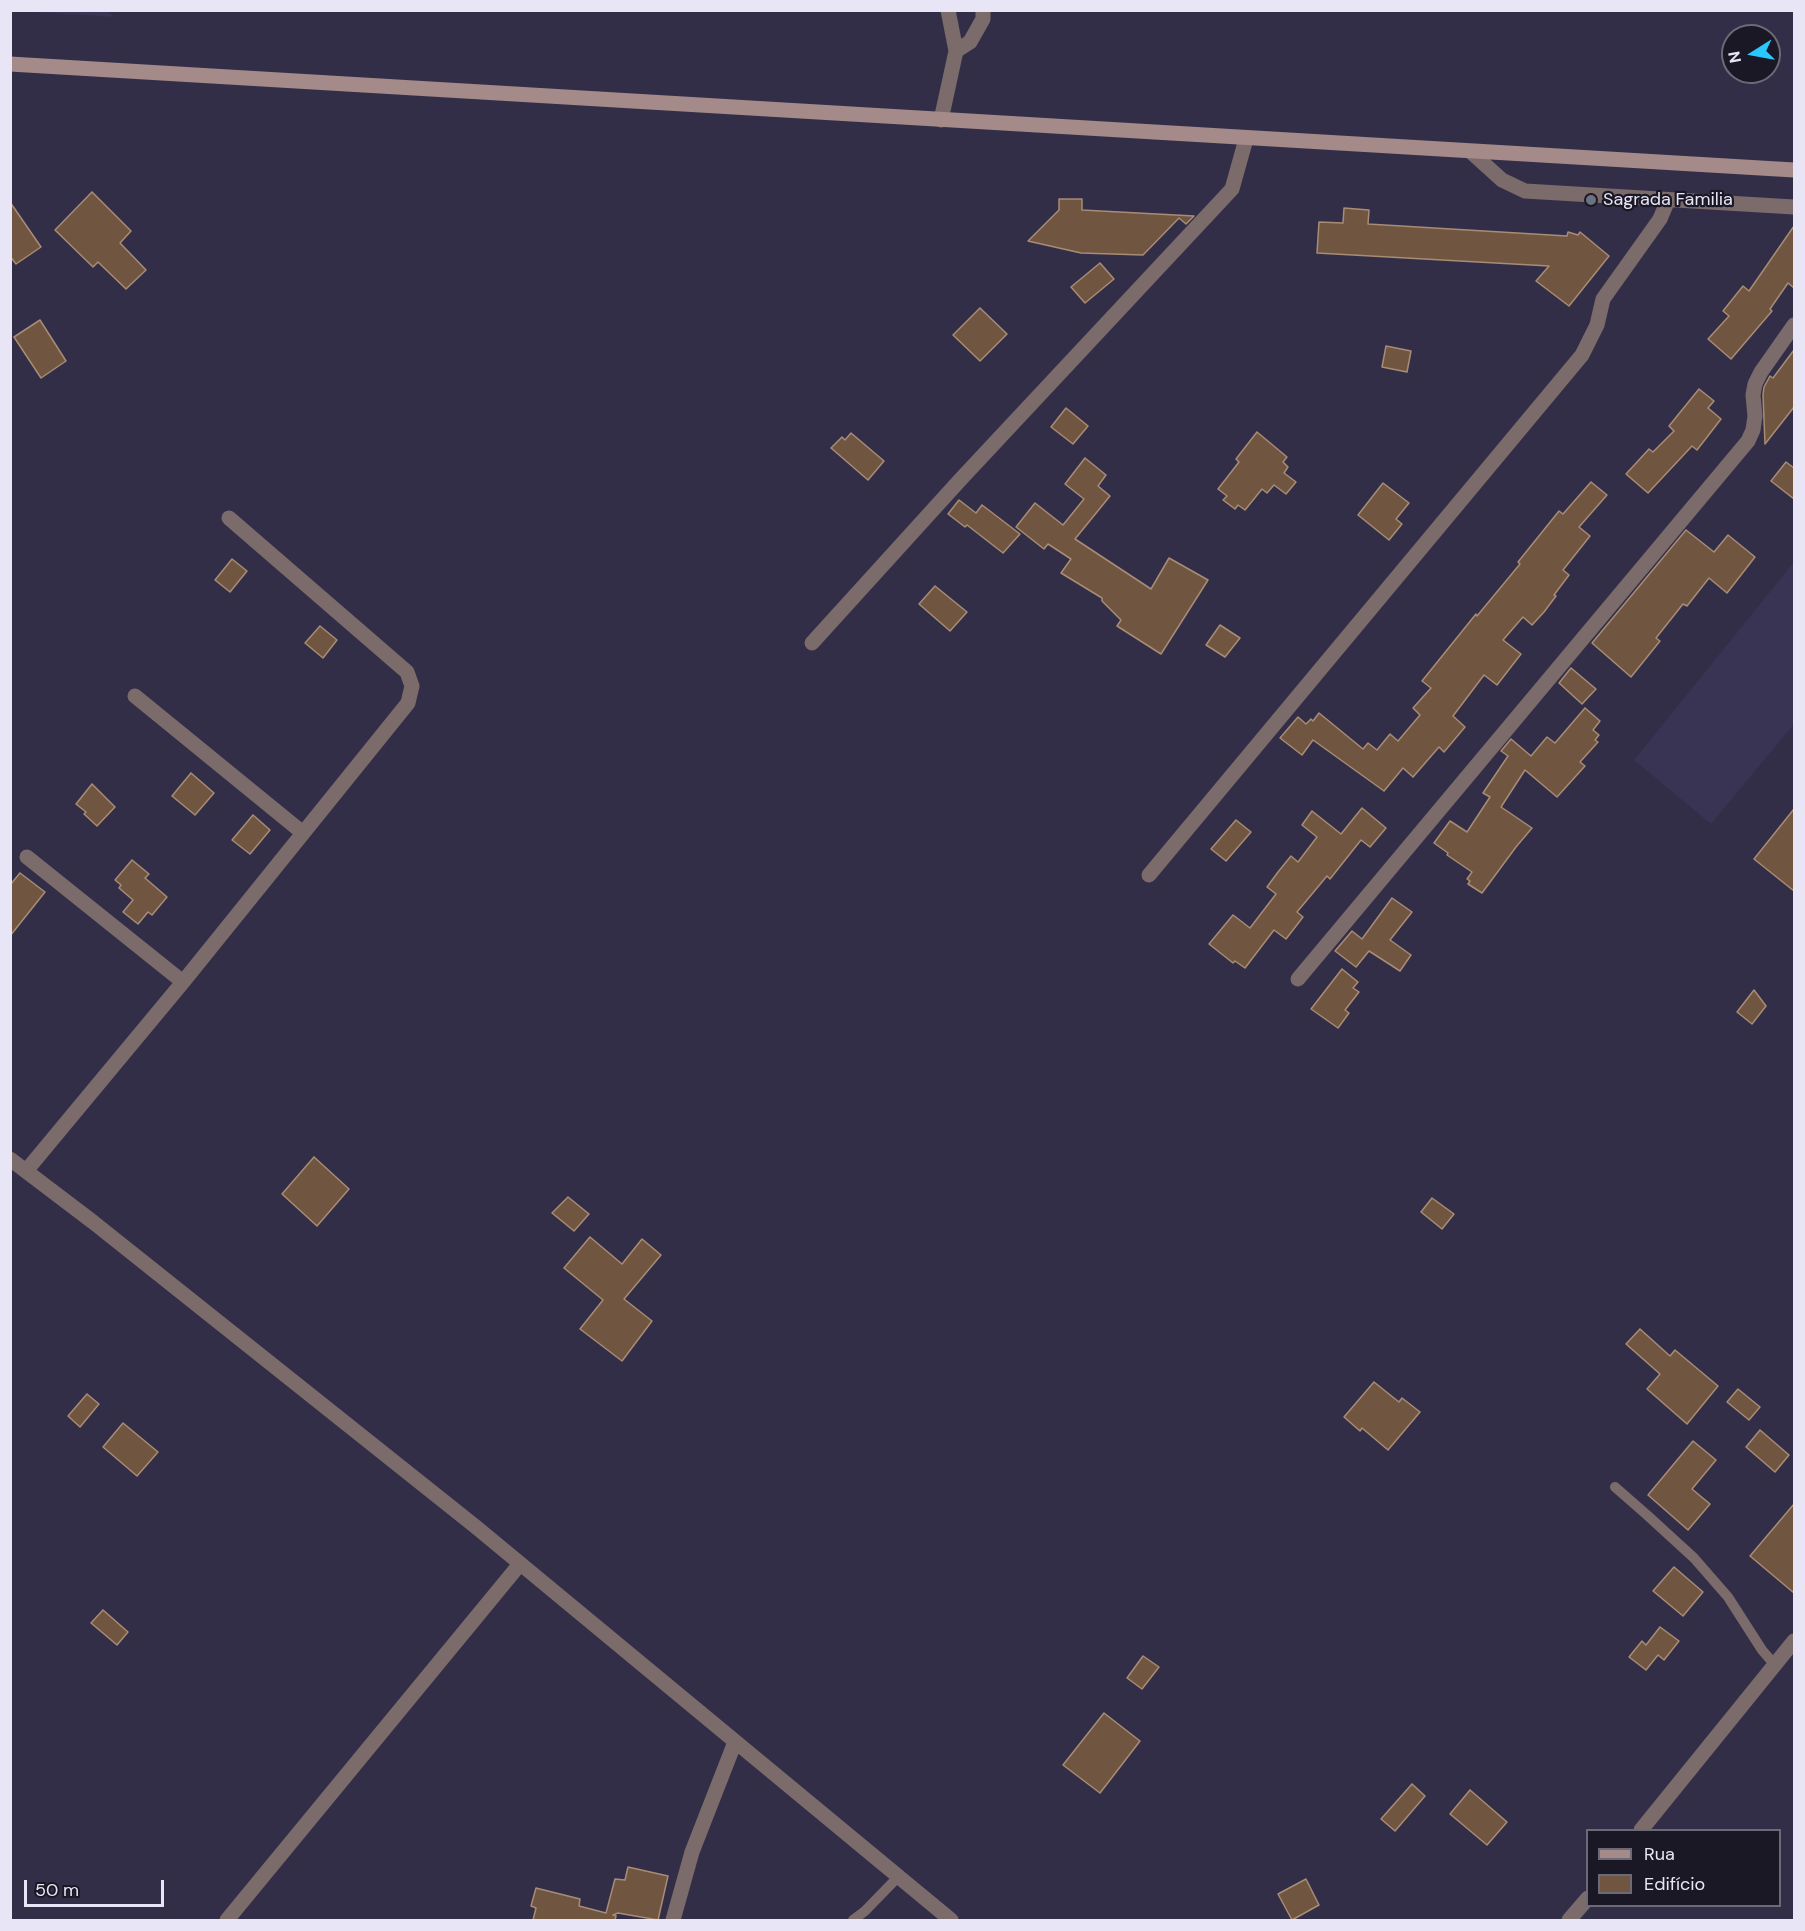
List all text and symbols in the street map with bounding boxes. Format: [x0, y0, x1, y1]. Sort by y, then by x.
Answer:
north arrow [1721, 24, 1781, 84]
text: N [1723, 49, 1746, 65]
place label: Sagrada Familia [1603, 189, 1733, 211]
marker: Sagrada Familia [1584, 193, 1598, 207]
legend [1586, 1829, 1781, 1907]
text: Rua [1644, 1842, 1675, 1866]
scale bar [27, 1868, 166, 1906]
text: Edifício [1644, 1872, 1705, 1896]
text: 50 m [35, 1878, 79, 1902]

